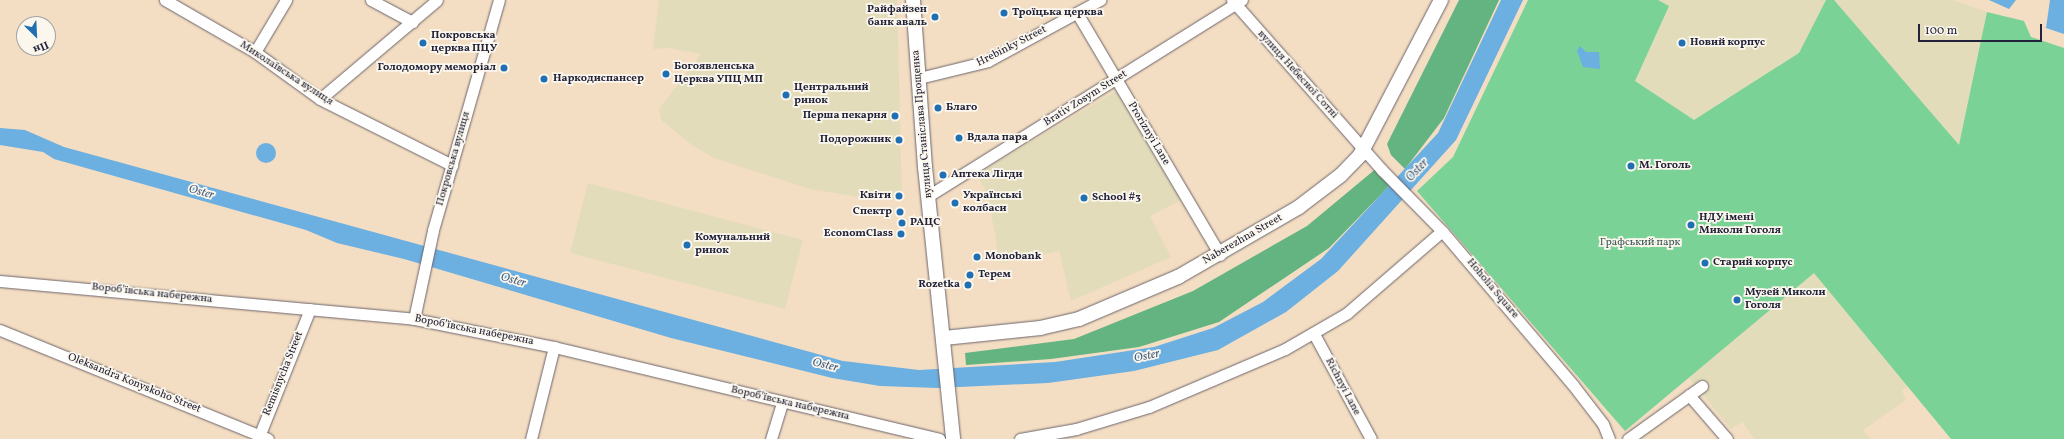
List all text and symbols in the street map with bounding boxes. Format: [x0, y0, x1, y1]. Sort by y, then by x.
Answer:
place label: Райфайзен банк аваль [867, 4, 927, 30]
place label: Троїцька церква [1012, 6, 1103, 20]
marker: Троїцька церква [999, 8, 1009, 18]
marker: Райфайзен банк аваль [930, 12, 940, 22]
north arrow [16, 16, 56, 56]
scale bar [1920, 16, 2044, 42]
text: 100 m [1925, 23, 1957, 39]
street label: Hrebinky Street [975, 24, 1049, 70]
street label: вулиця Небесної Сотні [1254, 28, 1340, 122]
place label: Покровська церква ПЦУ [431, 30, 497, 56]
text: Пн [30, 36, 51, 57]
place label: Новий корпус [1690, 36, 1765, 50]
marker: Покровська церква ПЦУ [418, 38, 428, 48]
marker: Новий корпус [1677, 38, 1687, 48]
street label: Миколаївська вулиця [237, 39, 335, 109]
street label: вулиця Станіслава Прощенка [910, 49, 936, 199]
place label: Голодомору меморіал [377, 61, 496, 75]
place label: Богоявленська Церква УПЦ МП [674, 61, 763, 87]
marker: Голодомору меморіал [499, 63, 509, 73]
street label: Brativ Zosym Street [1042, 68, 1130, 130]
marker: Богоявленська Церква УПЦ МП [661, 69, 671, 79]
place label: Наркодиспансер [553, 72, 644, 86]
marker: Наркодиспансер [538, 73, 550, 85]
place label: Центральний ринок [794, 82, 869, 108]
marker: Центральний ринок [781, 90, 791, 100]
street label: Proriznyi Lane [1124, 100, 1172, 168]
place label: Благо [946, 101, 977, 115]
marker: Благо [933, 103, 943, 113]
place label: Перша пекарня [803, 109, 887, 123]
street label: Покровська вулиця [434, 110, 474, 208]
marker: Перша пекарня [890, 111, 900, 121]
place label: Вдала пара [967, 131, 1028, 145]
place label: Подорожник [820, 133, 891, 147]
marker: Вдала пара [954, 133, 964, 143]
marker: Подорожник [894, 135, 904, 145]
water label: Oster [1404, 157, 1432, 185]
place label: М. Гоголь [1639, 159, 1691, 173]
marker: М. Гоголь [1626, 161, 1636, 171]
place label: Аптека Лігди [951, 168, 1023, 182]
marker: Аптека Лігди [938, 170, 948, 180]
water label: Oster [186, 182, 216, 204]
place label: Квіти [860, 189, 891, 203]
place label: Українські колбаси [963, 190, 1022, 216]
marker: Квіти [894, 191, 904, 201]
place label: School #3 [1092, 191, 1141, 205]
marker: School #3 [1079, 193, 1089, 203]
marker: Українські колбаси [950, 198, 960, 208]
place label: Спектр [853, 205, 892, 219]
marker: Спектр [895, 207, 905, 217]
street label: Naberezhna Street [1201, 212, 1285, 268]
place label: НДУ імені Миколи Гоголя [1699, 212, 1781, 238]
place label: РАЦС [910, 216, 940, 230]
marker: РАЦС [897, 218, 907, 228]
marker: НДУ імені Миколи Гоголя [1686, 220, 1696, 230]
place label: EconomClass [824, 227, 893, 241]
marker: EconomClass [896, 229, 906, 239]
place label: Комунальний ринок [695, 232, 770, 258]
park label: Графський парк [1600, 236, 1680, 250]
marker: Комунальний ринок [682, 240, 692, 250]
place label: Monobank [985, 250, 1042, 264]
marker: Monobank [972, 252, 982, 262]
street label: Hoholia Square [1463, 256, 1521, 322]
place label: Старий корпус [1713, 256, 1793, 270]
marker: Старий корпус [1700, 258, 1710, 268]
place label: Терем [978, 268, 1011, 282]
water label: Oster [498, 270, 528, 292]
marker: Терем [965, 270, 975, 280]
place label: Rozetka [918, 278, 960, 292]
marker: Rozetka [963, 280, 973, 290]
street label: Воробʼївська набережна [91, 281, 213, 307]
place label: Музей Миколи Гоголя [1745, 287, 1826, 313]
marker: Музей Миколи Гоголя [1732, 295, 1742, 305]
street label: Воробʼївська набережна [413, 313, 535, 349]
street label: Remisnycha Street [261, 330, 307, 418]
water label: Oster [1133, 347, 1161, 367]
street label: Oleksandra Konyskoho Street [65, 351, 203, 417]
water label: Oster [811, 356, 839, 376]
street label: Richnyi Lane [1321, 356, 1363, 418]
street label: Воробʼївська набережна [729, 384, 851, 424]

